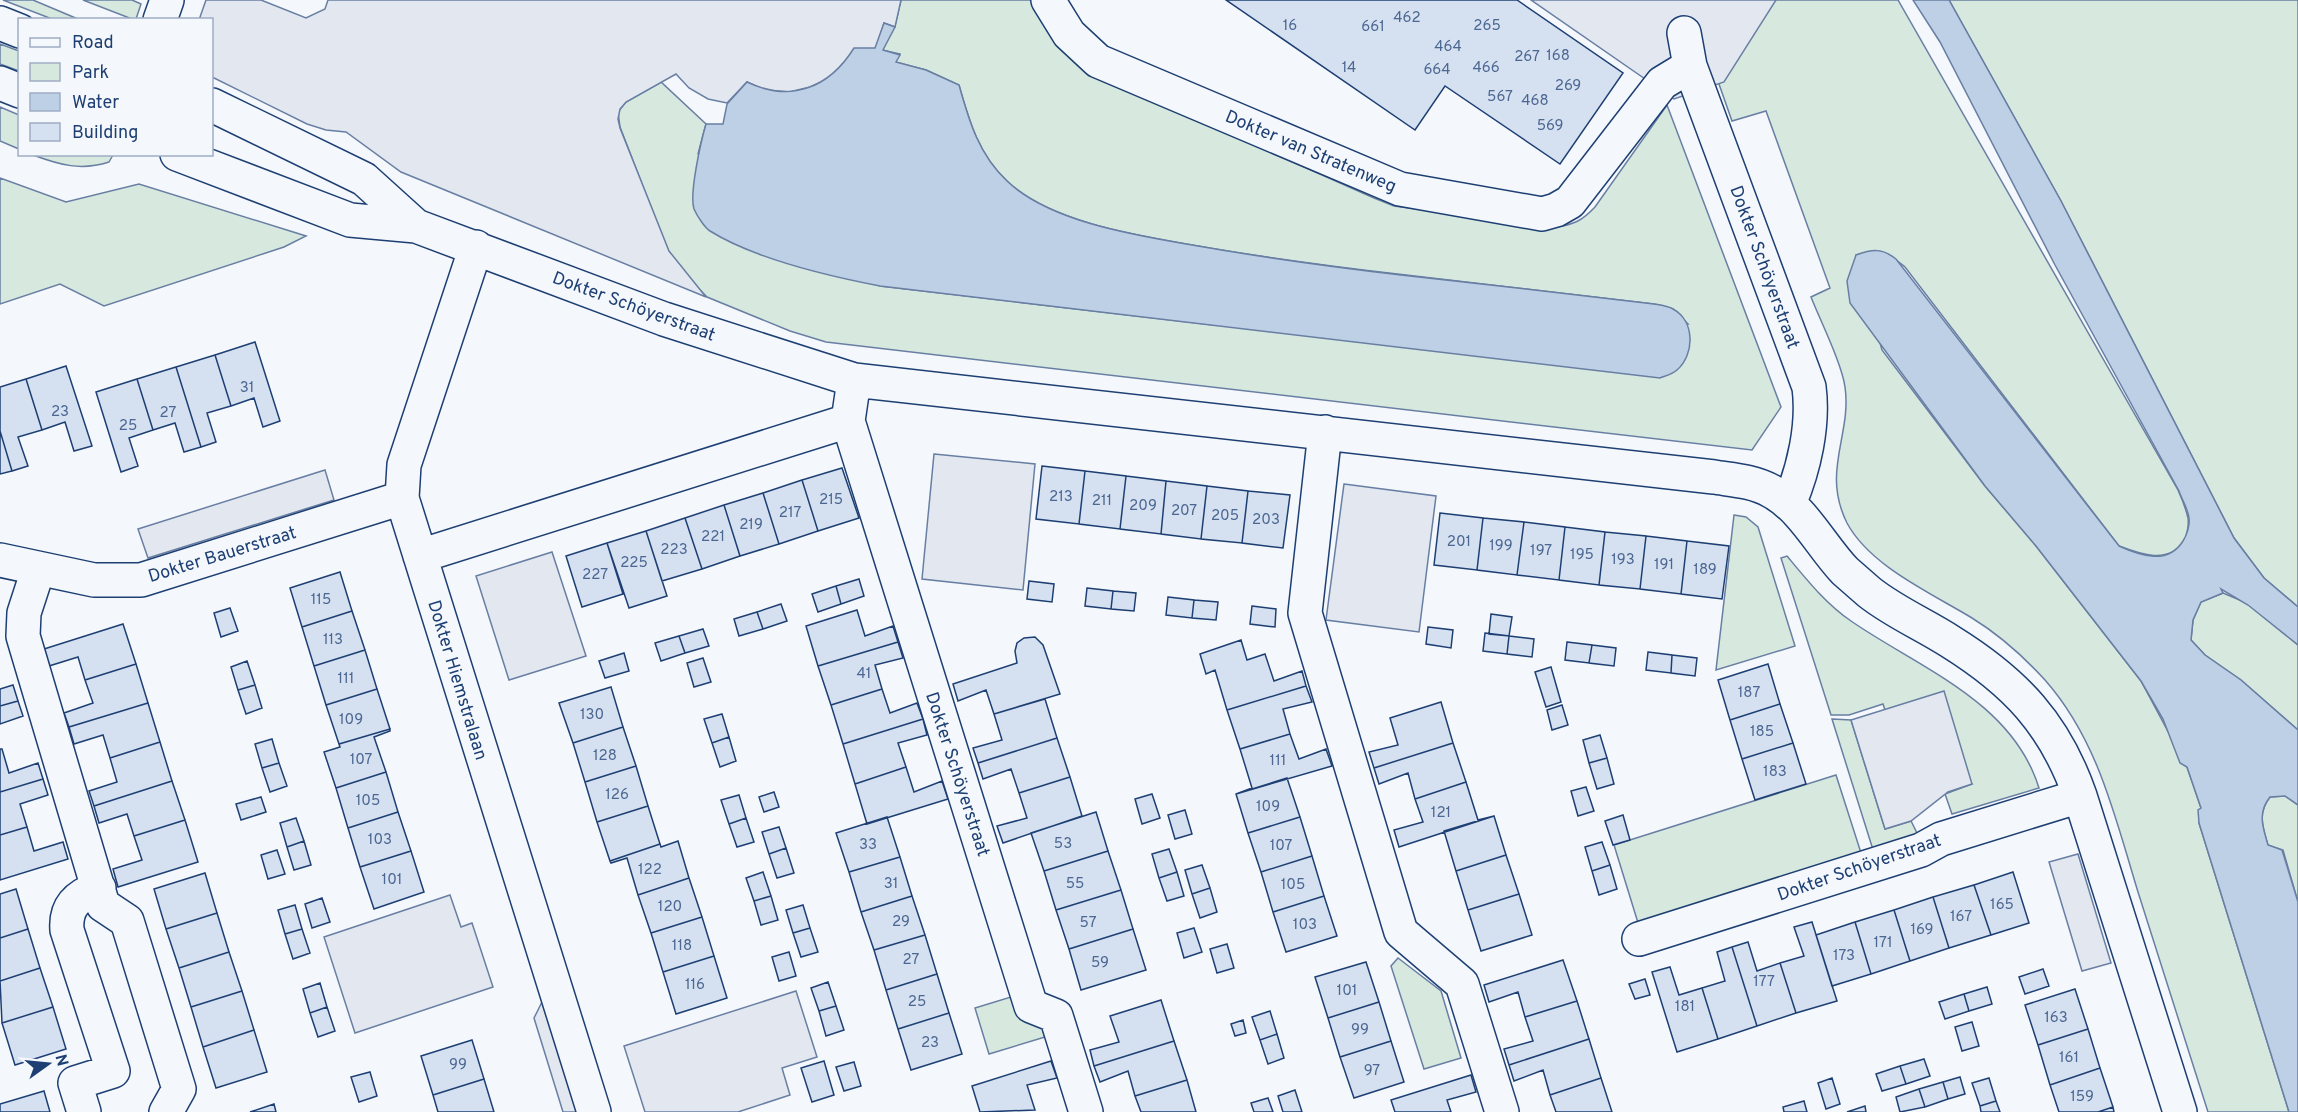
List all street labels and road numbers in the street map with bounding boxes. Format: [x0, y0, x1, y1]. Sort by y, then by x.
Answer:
street label: Dokter van Stratenweg [1221, 106, 1400, 199]
street label: Dokter Schöyerstraat [1723, 183, 1804, 352]
street label: Dokter Schöyerstraat [549, 267, 718, 348]
street label: Dokter Bauerstraat [145, 522, 299, 589]
street label: Dokter Hiemstralaan [421, 598, 492, 763]
street label: Dokter Schöyerstraat [919, 689, 994, 860]
street label: Dokter Schöyerstraat [1775, 830, 1944, 907]

